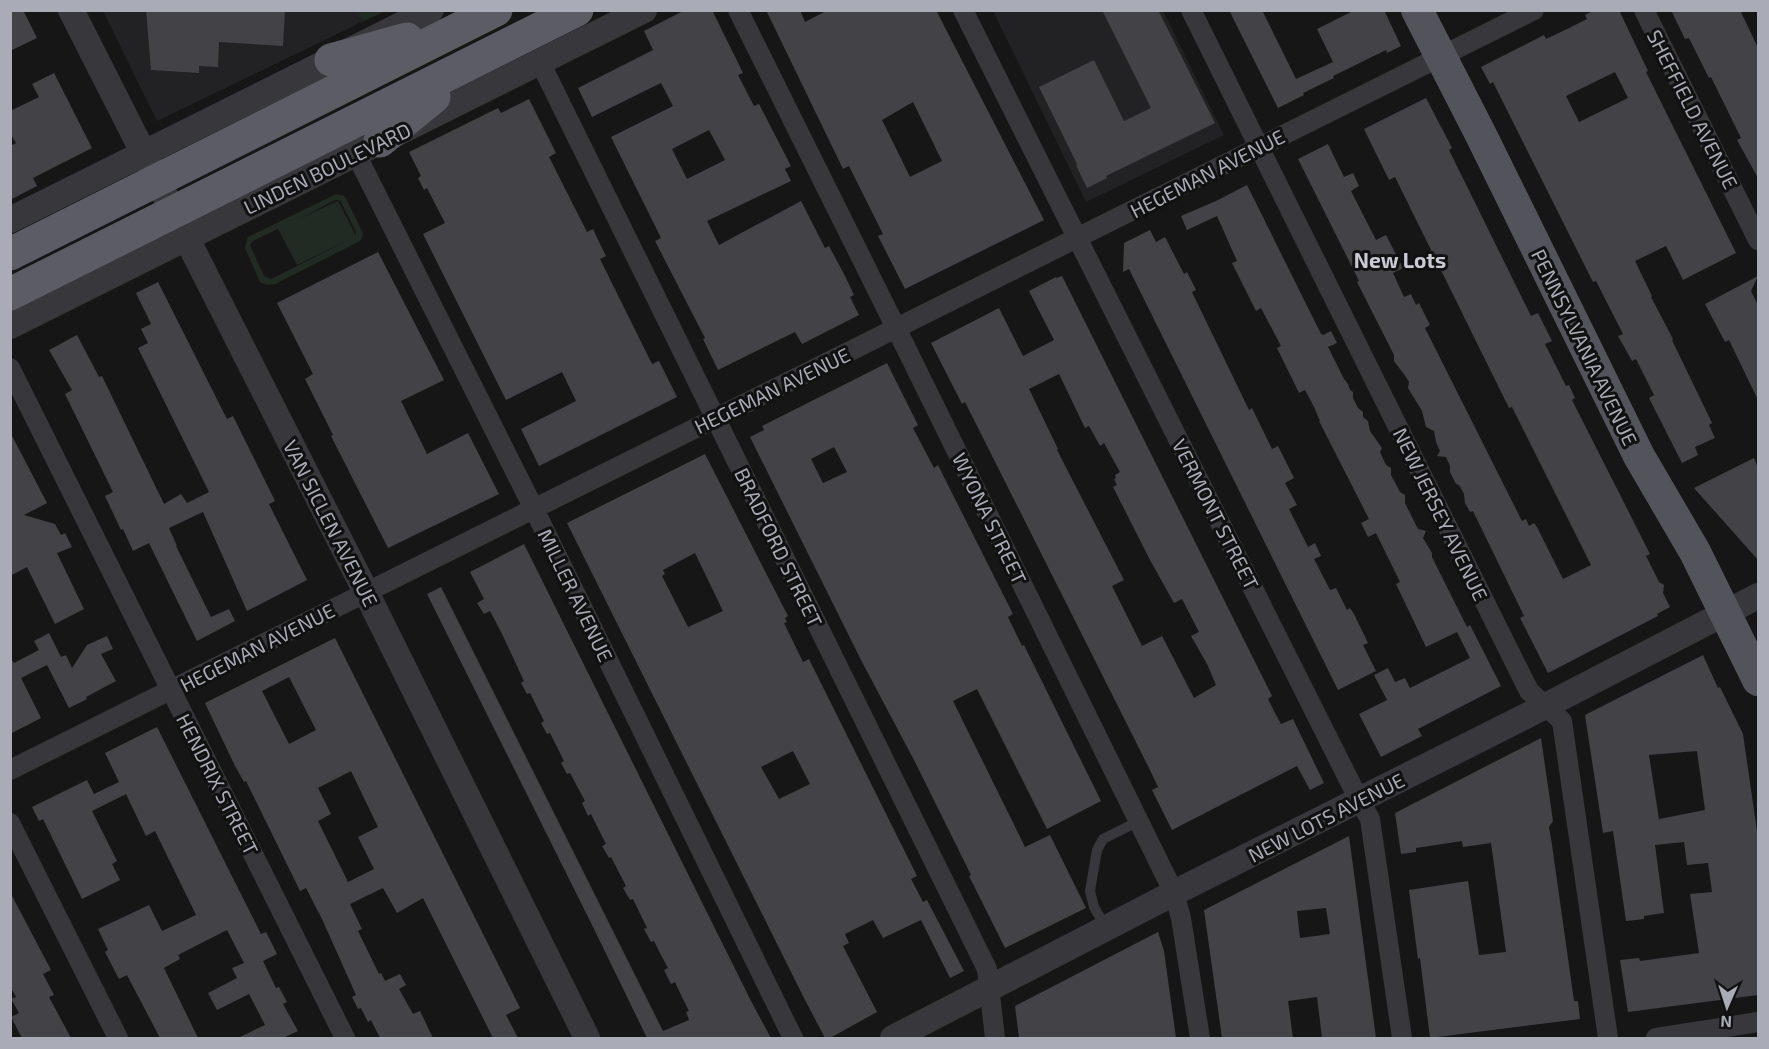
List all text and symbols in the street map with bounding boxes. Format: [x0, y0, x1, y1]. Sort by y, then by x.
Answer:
street label: SHEFFIELD AVENUE [1643, 26, 1743, 192]
street label: LINDEN BOULEVARD [240, 117, 414, 219]
street label: HEGEMAN AVENUE [1126, 124, 1288, 222]
street label: PENNSYLVANIA AVENUE [1527, 245, 1643, 449]
district label: New Lots [1354, 247, 1446, 272]
street label: HEGEMAN AVENUE [690, 342, 854, 438]
street label: NEW JERSEY AVENUE [1389, 424, 1493, 604]
street label: VERMONT STREET [1168, 435, 1264, 594]
street label: VAN SICLEN AVENUE [279, 436, 383, 610]
street label: WYONA STREET [948, 448, 1032, 588]
street label: BRADFORD STREET [730, 464, 828, 631]
street label: MILLER AVENUE [534, 525, 618, 665]
street label: HEGEMAN AVENUE [176, 598, 338, 696]
street label: HENDRIX STREET [172, 709, 264, 859]
street label: NEW LOTS AVENUE [1244, 767, 1408, 867]
north arrow [1697, 977, 1757, 1037]
text: N [1720, 1013, 1732, 1032]

